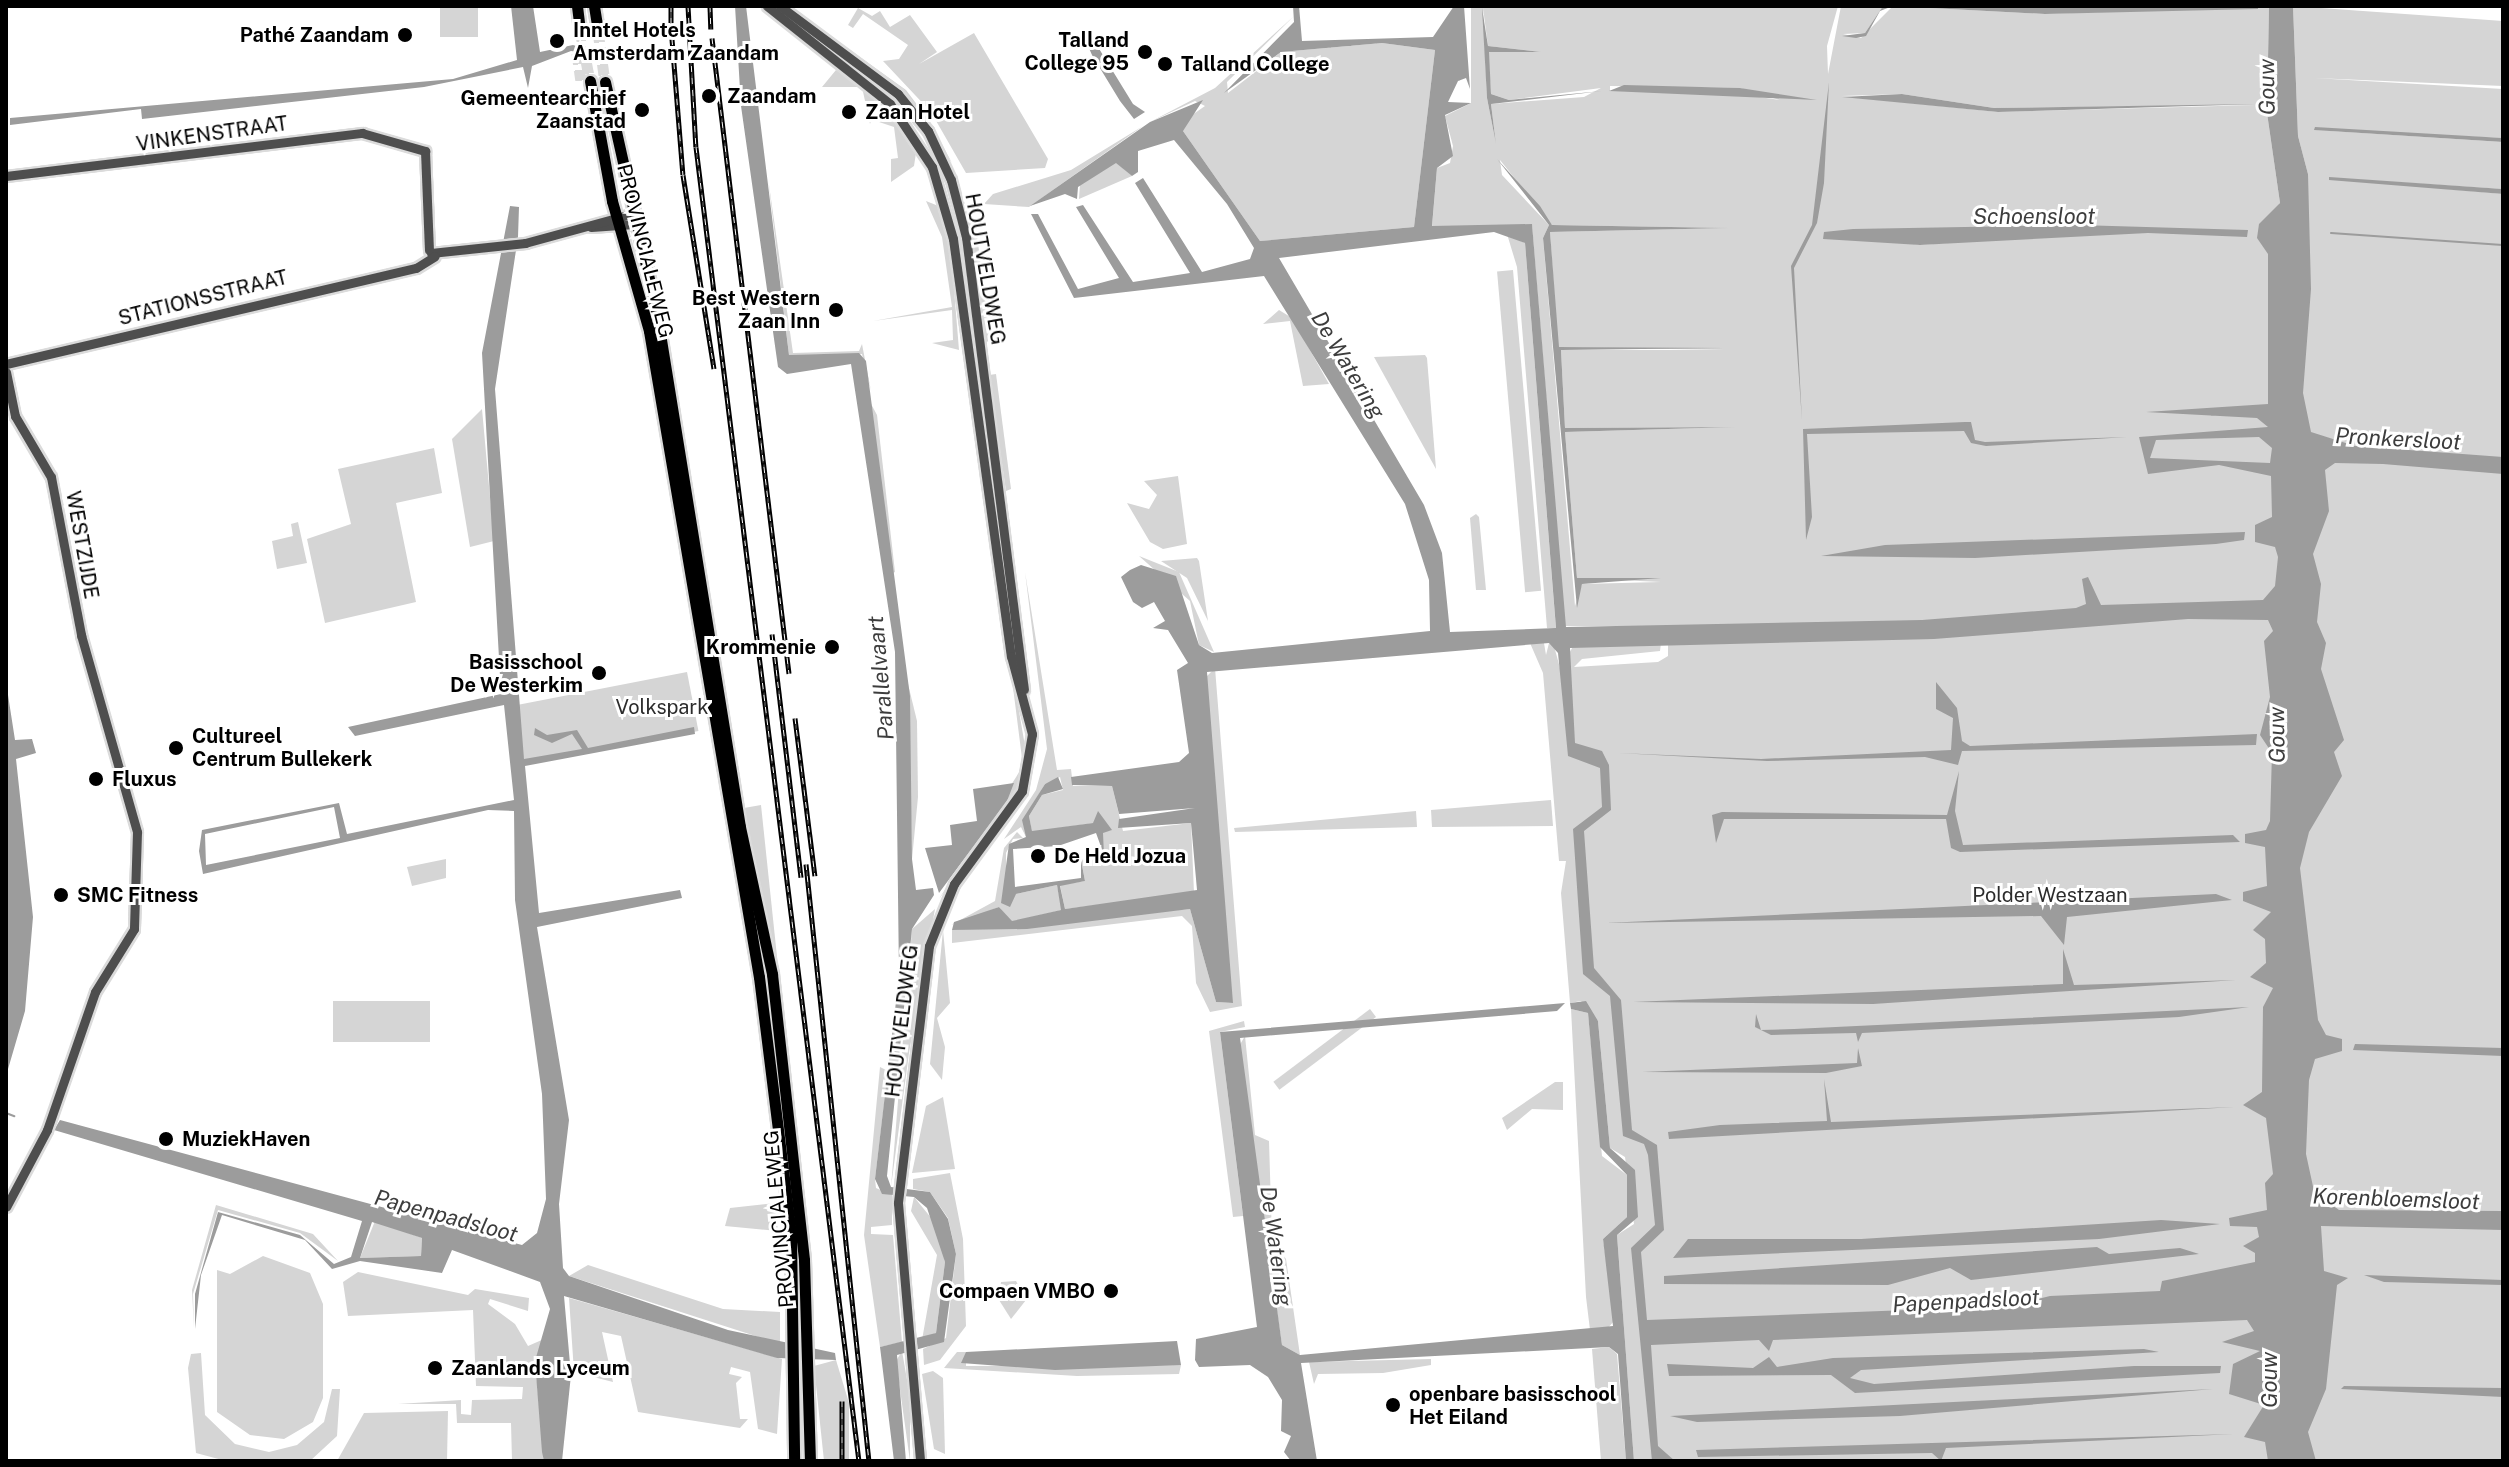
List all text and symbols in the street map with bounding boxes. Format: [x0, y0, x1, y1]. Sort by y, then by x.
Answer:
place label: Inntel Hotels Amsterdam Zaandam [573, 18, 779, 65]
place label: Pathé Zaandam [240, 23, 389, 47]
marker: Pathé Zaandam [396, 26, 414, 44]
place label: Talland College 95 [1024, 28, 1129, 75]
marker: Inntel Hotels Amsterdam Zaandam [548, 32, 566, 50]
marker: Talland College 95 [1136, 43, 1154, 61]
place label: Talland College [1181, 52, 1329, 76]
marker: Talland College [1156, 55, 1174, 73]
water label: Gouw [2253, 59, 2281, 115]
place label: Zaandam [727, 84, 816, 108]
marker: Zaandam [698, 85, 720, 107]
place label: Gemeentearchief Zaanstad [461, 86, 626, 133]
place label: Zaan Hotel [865, 100, 970, 124]
marker: Gemeentearchief Zaanstad [633, 101, 651, 119]
marker: Zaan Hotel [840, 103, 858, 121]
street label: VINKENSTRAAT [135, 111, 289, 157]
street label: PROVINCIALEWEG [612, 162, 678, 340]
street label: HOUTVELDWEG [960, 191, 1010, 347]
water label: Schoensloot [1973, 204, 2095, 230]
street label: STATIONSSTRAAT [116, 265, 290, 331]
place label: Best Western Zaan Inn [691, 286, 820, 333]
marker: Best Western Zaan Inn [827, 301, 845, 319]
water label: De Watering [1305, 306, 1391, 424]
water label: Pronkersloot [2334, 423, 2462, 455]
street label: WESTZIJDE [61, 489, 103, 601]
water label: Parallelvaart [862, 615, 900, 741]
place label: Krommenie [706, 635, 816, 659]
marker: Krommenie [823, 638, 841, 656]
place label: Basisschool De Westerkim [450, 650, 583, 697]
marker: Basisschool De Westerkim [590, 664, 608, 682]
park label: Volkspark [616, 695, 708, 719]
water label: Gouw [2263, 707, 2291, 763]
place label: Cultureel Centrum Bullekerk [192, 724, 372, 771]
marker: Cultureel Centrum Bullekerk [167, 739, 185, 757]
place label: Fluxus [112, 767, 177, 791]
marker: Fluxus [87, 770, 105, 788]
place label: De Held Jozua [1054, 844, 1186, 868]
marker: De Held Jozua [1029, 847, 1047, 865]
place label: SMC Fitness [77, 883, 198, 907]
park label: Polder Westzaan [1972, 883, 2128, 907]
marker: SMC Fitness [52, 886, 70, 904]
street label: HOUTVELDWEG [881, 943, 923, 1099]
place label: MuziekHaven [182, 1127, 310, 1151]
street label: PROVINCIALEWEG [759, 1129, 799, 1309]
marker: MuziekHaven [157, 1130, 175, 1148]
water label: Korenbloemsloot [2312, 1183, 2480, 1215]
water label: Papenpadsloot [371, 1184, 521, 1248]
water label: De Watering [1254, 1184, 1298, 1308]
place label: Compaen VMBO [939, 1279, 1095, 1303]
marker: Compaen VMBO [1102, 1282, 1120, 1300]
water label: Papenpadsloot [1892, 1284, 2040, 1318]
water label: Gouw [2257, 1352, 2283, 1408]
place label: Zaanlands Lyceum [451, 1356, 630, 1380]
marker: Zaanlands Lyceum [426, 1359, 444, 1377]
place label: openbare basisschool Het Eiland [1409, 1382, 1616, 1429]
marker: openbare basisschool Het Eiland [1384, 1396, 1402, 1414]

